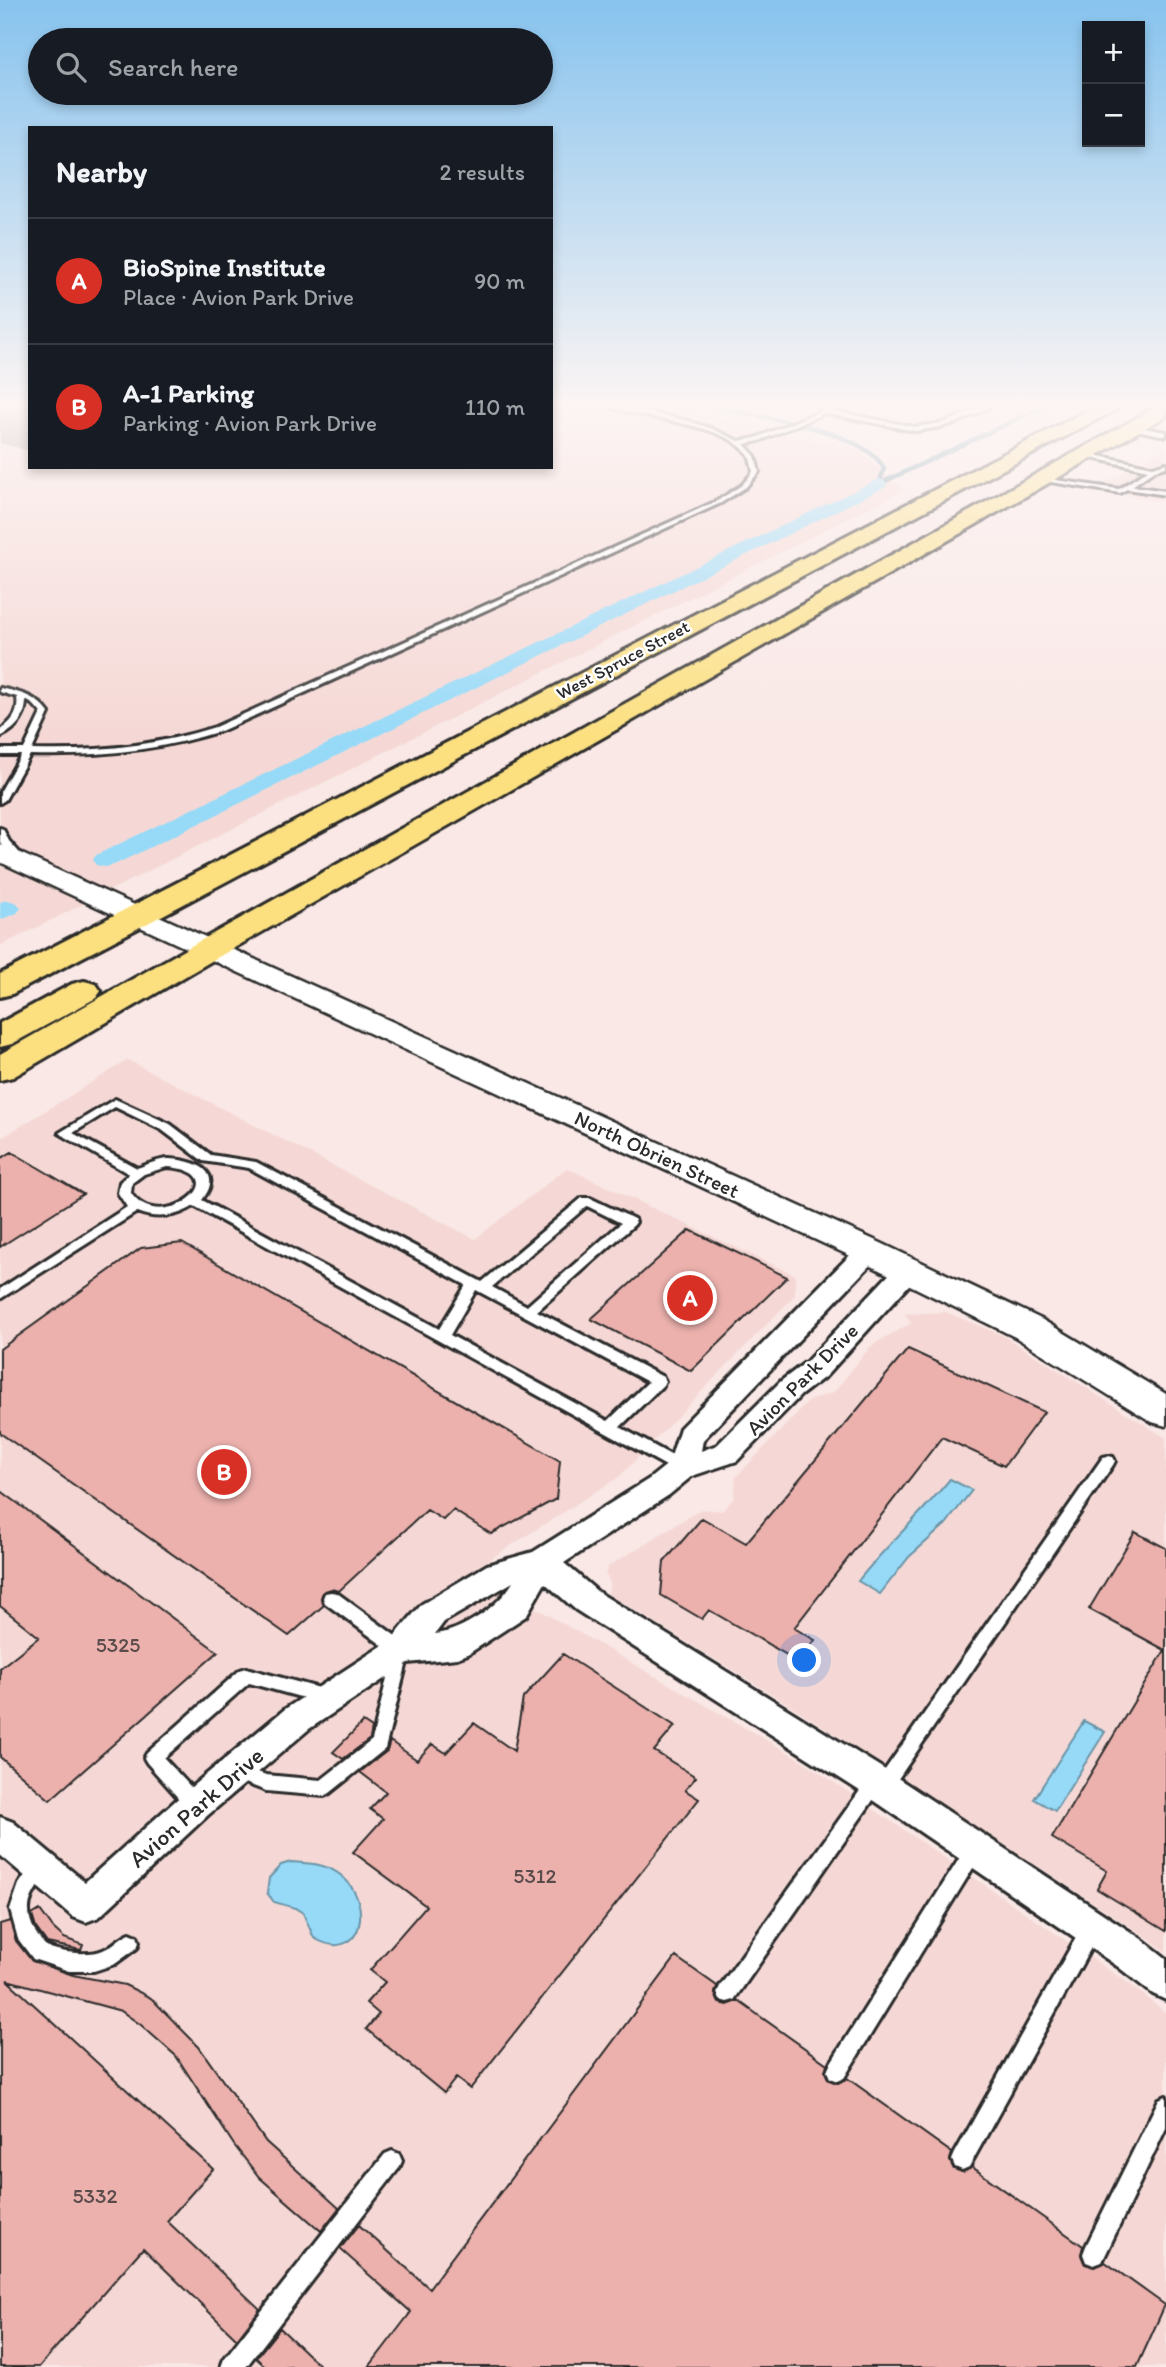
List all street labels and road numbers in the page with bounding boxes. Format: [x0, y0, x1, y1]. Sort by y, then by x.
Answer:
street label: West Spruce Street [553, 615, 694, 704]
street label: North Obrien Street [571, 1105, 743, 1203]
street label: Avion Park Drive [741, 1318, 863, 1440]
street label: Avion Park Drive [123, 1741, 269, 1873]

